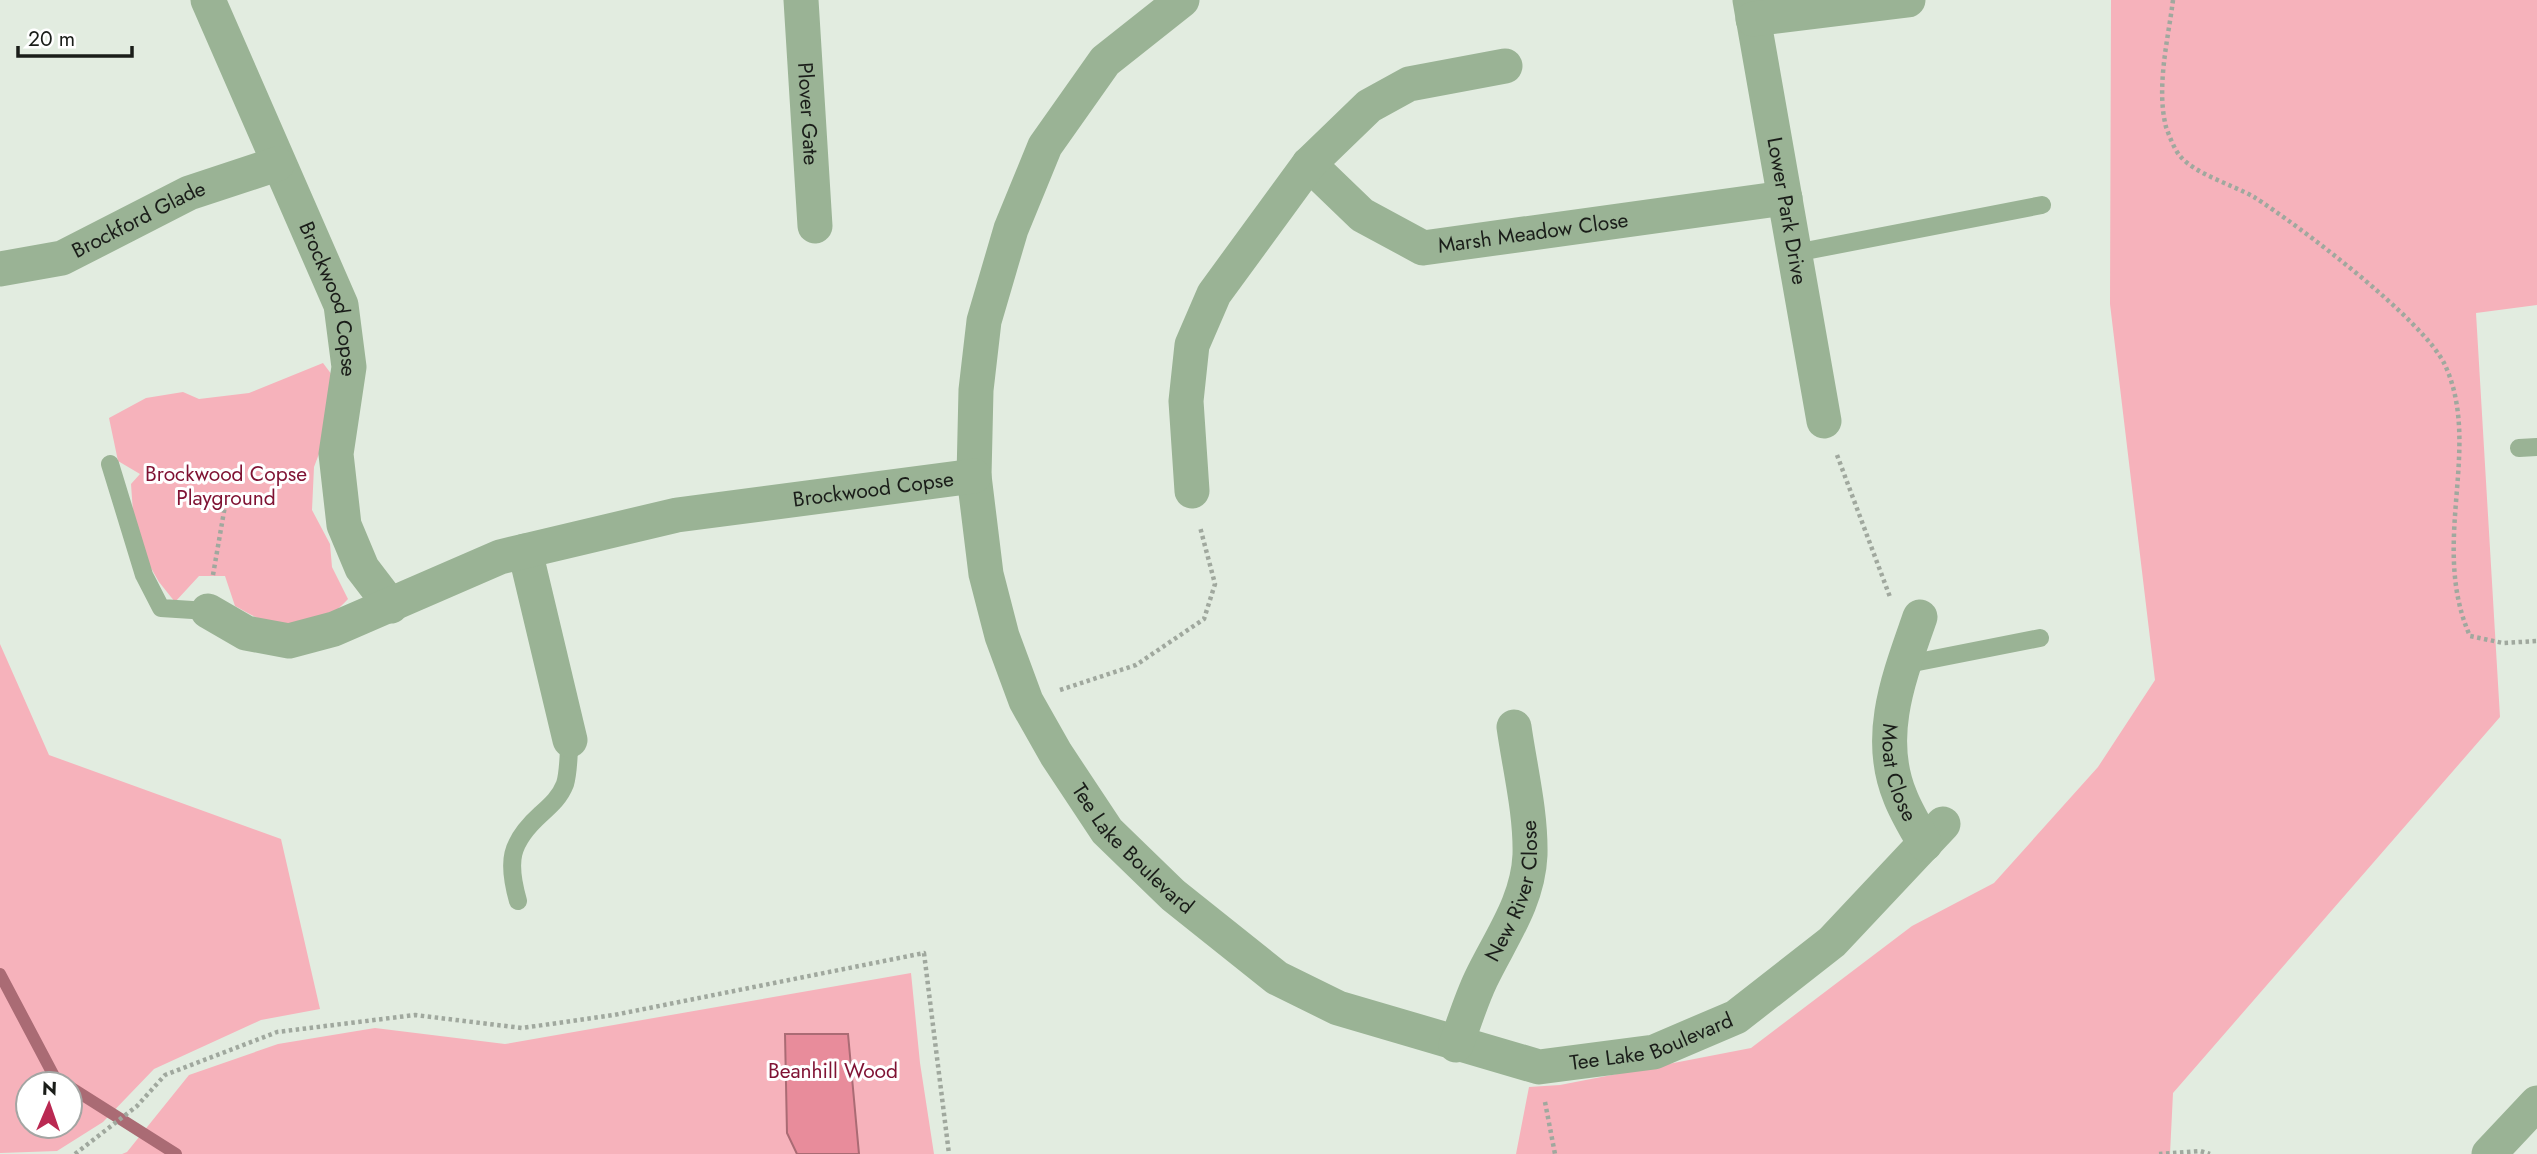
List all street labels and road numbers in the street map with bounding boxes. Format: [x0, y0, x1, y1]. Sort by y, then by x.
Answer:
street label: Plover Gate [790, 61, 826, 166]
street label: Lower Park Drive [1759, 135, 1815, 287]
street label: Brockford Glade [67, 174, 210, 266]
street label: Marsh Meadow Close [1436, 205, 1630, 261]
street label: Brockwood Copse [291, 217, 364, 379]
street label: Brockwood Copse [791, 464, 956, 515]
street label: Moat Close [1874, 723, 1925, 827]
street label: Tee Lake Boulevard [1064, 777, 1200, 921]
street label: New River Close [1478, 819, 1545, 967]
street label: Tee Lake Boulevard [1568, 1005, 1738, 1078]

